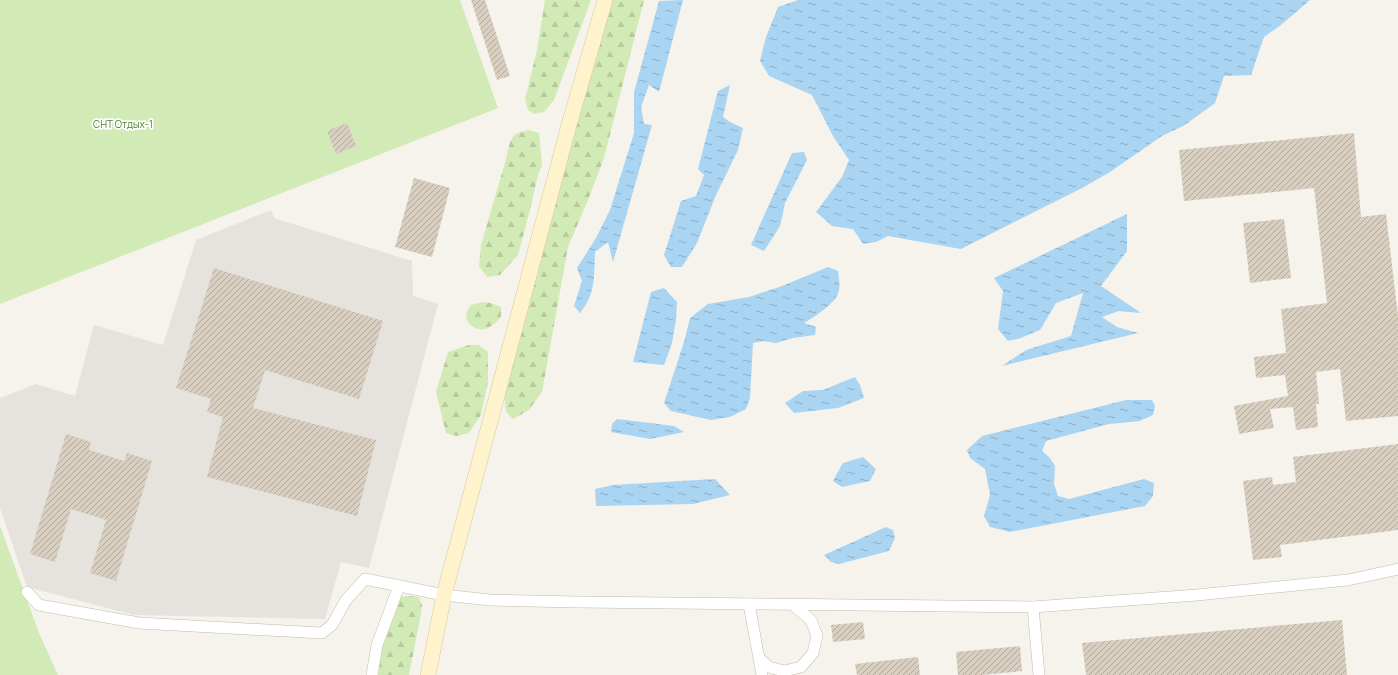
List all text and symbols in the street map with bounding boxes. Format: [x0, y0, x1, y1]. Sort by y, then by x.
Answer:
park label: СНТ Отдых-1 [93, 117, 153, 131]

